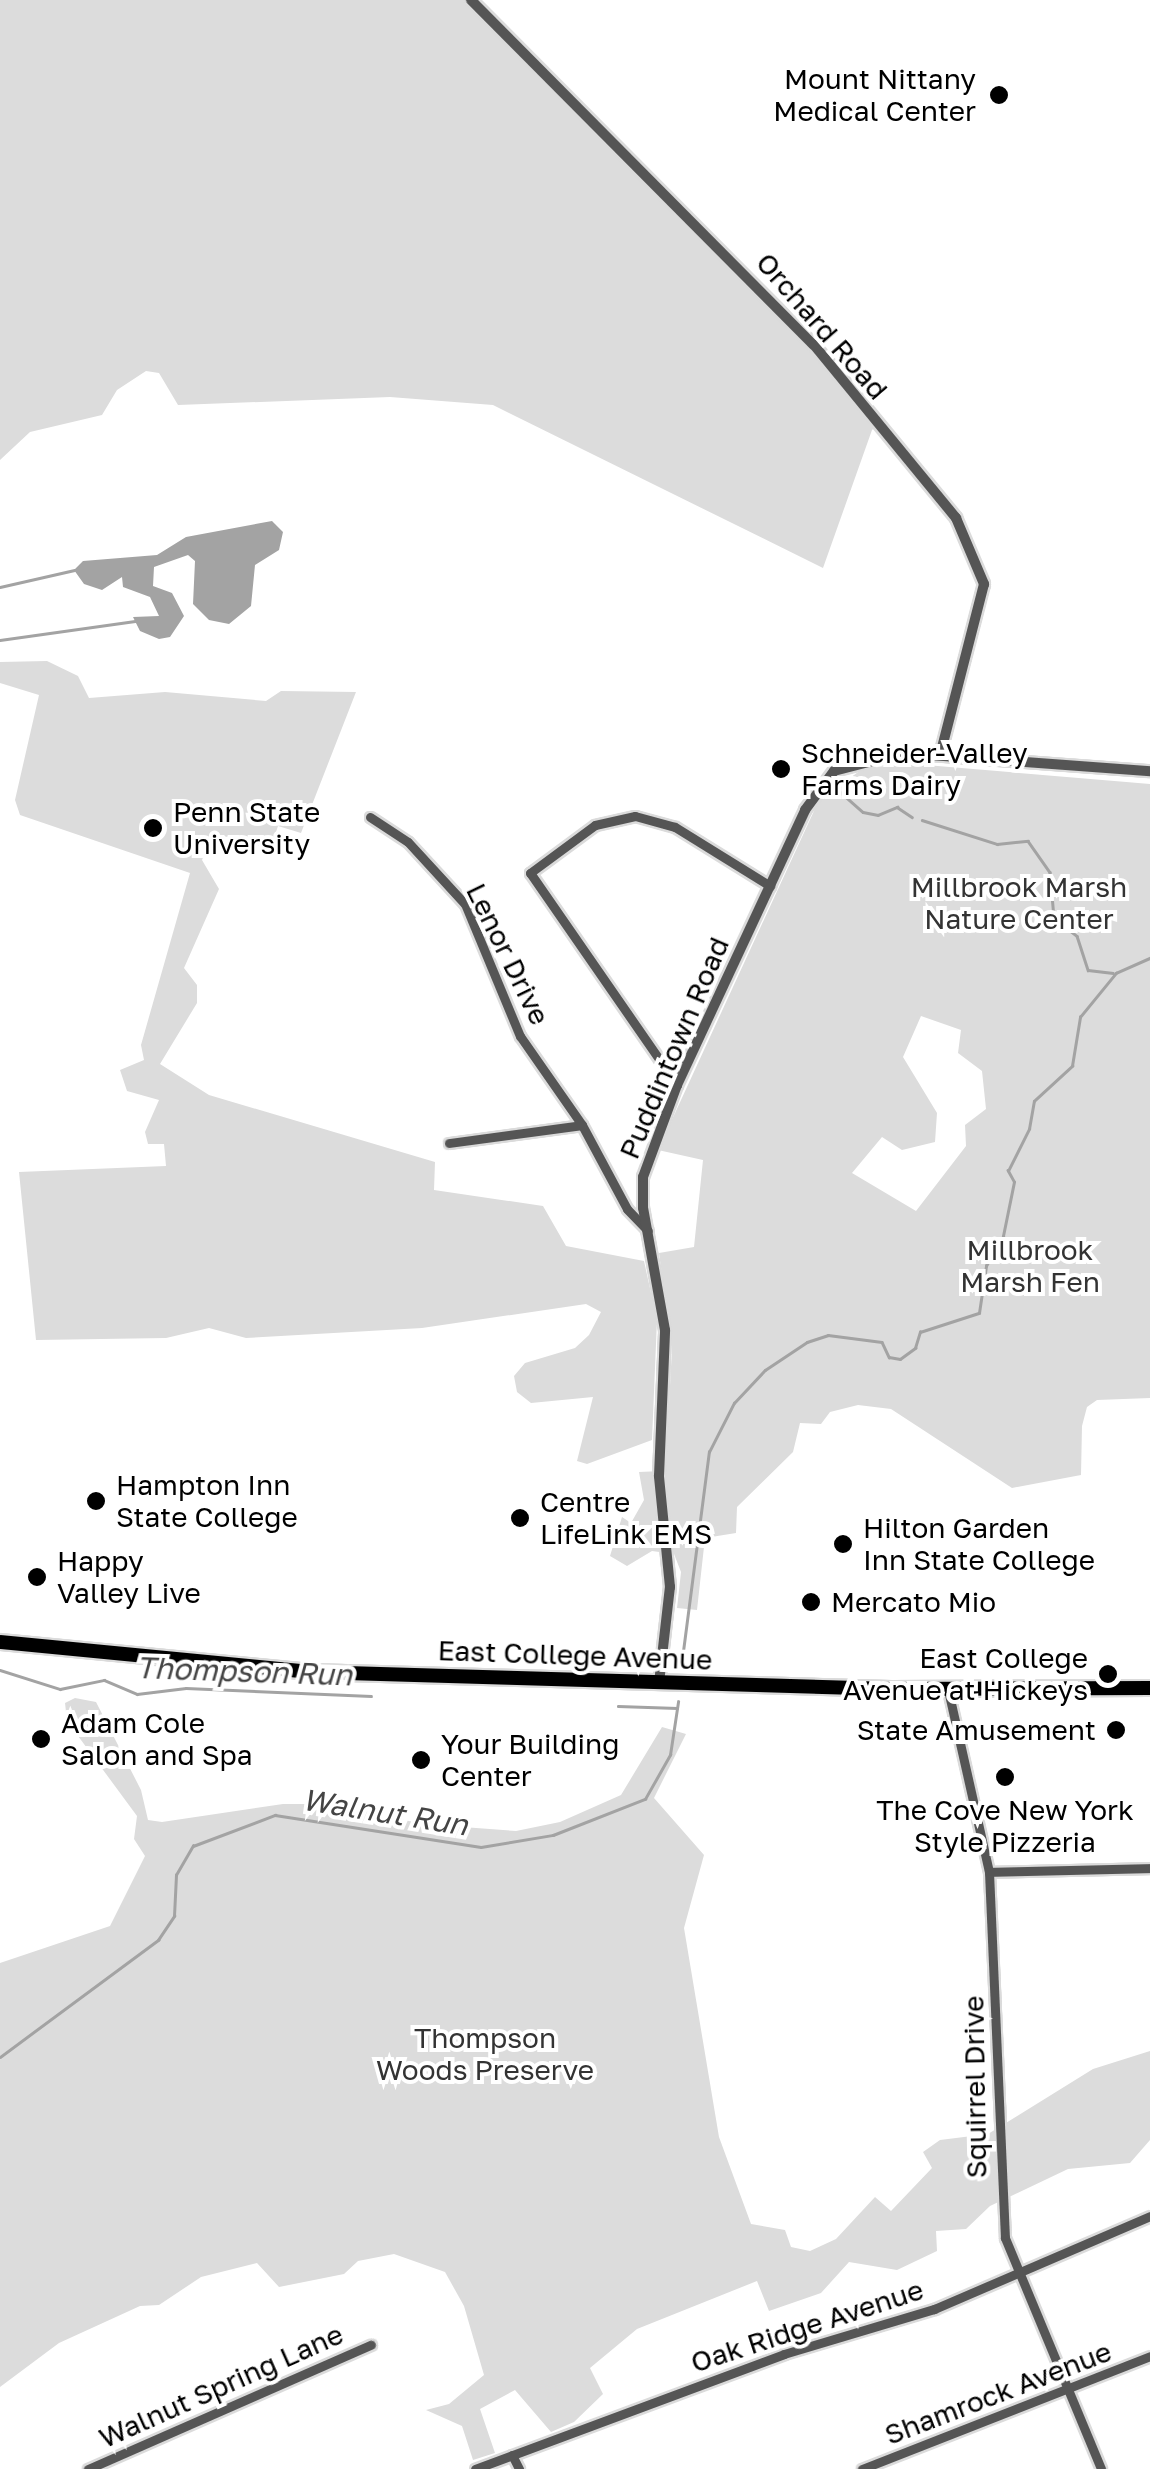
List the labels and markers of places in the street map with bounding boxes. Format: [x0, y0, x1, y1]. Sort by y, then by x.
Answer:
place label: Mount Nittany Medical Center [773, 62, 976, 128]
marker: Mount Nittany Medical Center [986, 82, 1012, 108]
place label: Schneider-Valley Farms Dairy [801, 736, 1028, 802]
marker: Schneider-Valley Farms Dairy [770, 758, 792, 780]
place label: Penn State University [173, 795, 320, 861]
marker: Penn State University [142, 817, 164, 839]
place label: Hampton Inn State College [116, 1468, 298, 1534]
place label: Centre LifeLink EMS [540, 1485, 712, 1551]
marker: Hampton Inn State College [85, 1490, 107, 1512]
marker: Centre LifeLink EMS [509, 1507, 531, 1529]
place label: Hilton Garden Inn State College [863, 1511, 1095, 1577]
marker: Hilton Garden Inn State College [832, 1533, 854, 1555]
place label: Happy Valley Live [57, 1544, 201, 1610]
marker: Happy Valley Live [26, 1566, 48, 1588]
place label: Mercato Mio [831, 1585, 996, 1619]
marker: Mercato Mio [800, 1591, 822, 1613]
place label: East College Avenue at Hickeys [843, 1641, 1088, 1707]
marker: East College Avenue at Hickeys [1097, 1663, 1119, 1685]
place label: Adam Cole Salon and Spa [61, 1706, 253, 1772]
place label: State Amusement [857, 1713, 1096, 1747]
marker: State Amusement [1105, 1719, 1127, 1741]
place label: Your Building Center [441, 1727, 619, 1793]
marker: Adam Cole Salon and Spa [30, 1728, 52, 1750]
marker: Your Building Center [410, 1749, 432, 1771]
marker: The Cove New York Style Pizzeria [994, 1766, 1016, 1788]
place label: The Cove New York Style Pizzeria [876, 1793, 1134, 1859]

